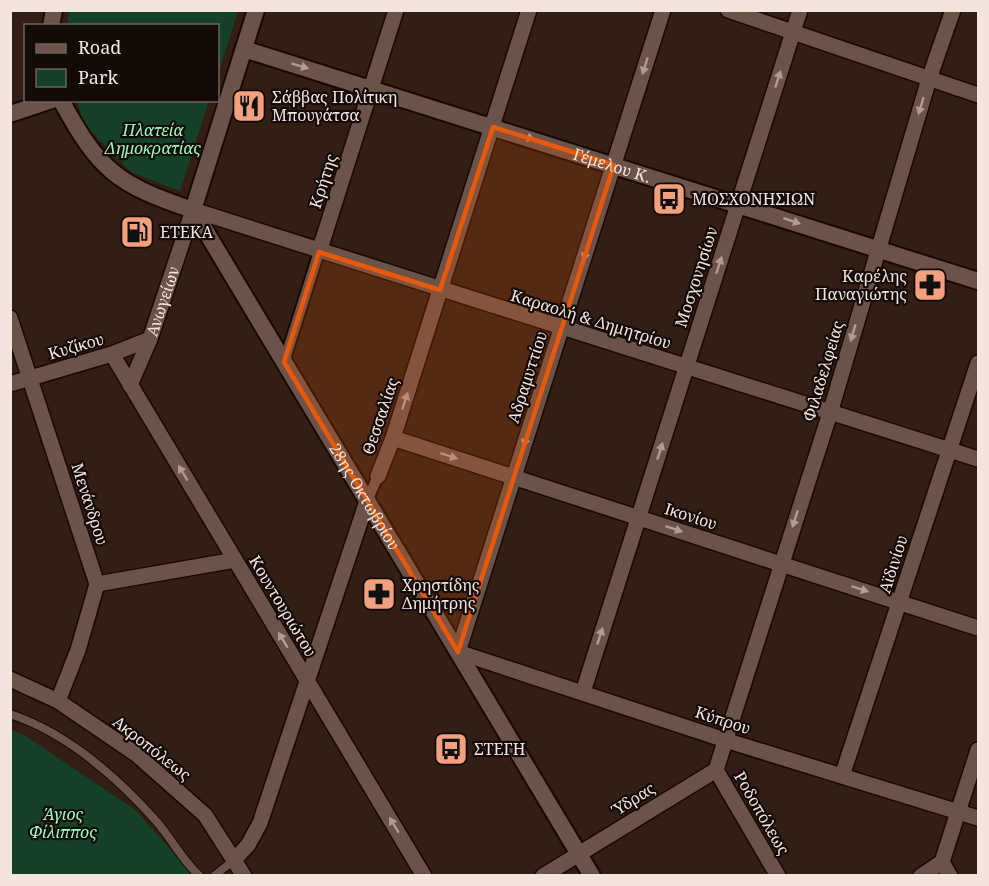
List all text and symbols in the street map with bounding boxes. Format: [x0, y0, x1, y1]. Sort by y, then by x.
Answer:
legend [24, 24, 219, 102]
text: Road [78, 35, 121, 59]
one-way arrow [640, 57, 649, 75]
one-way arrow [291, 62, 309, 71]
text: Park [78, 65, 118, 89]
one-way arrow [774, 70, 783, 88]
place label: Σάββας Πολίτικη Μπουγάτσα [272, 86, 397, 126]
restaurant icon: Σάββας Πολίτικη Μπουγάτσα [231, 88, 267, 124]
one-way arrow [916, 97, 925, 115]
park label: Πλατεία Δημοκρατίας [104, 119, 201, 159]
one-way arrow [517, 133, 535, 143]
street label: Γέμελου Κ. [570, 143, 654, 188]
street label: Κρήτης [304, 151, 342, 211]
bus stop icon: ΜΟΣΧΟΝΗΣΙΩΝ [651, 181, 687, 217]
place label: ΜΟΣΧΟΝΗΣΙΩΝ [692, 188, 815, 210]
fuel station icon: ΕΤΕΚΑ [119, 214, 155, 250]
one-way arrow [783, 217, 801, 227]
place label: ΕΤΕΚΑ [160, 221, 214, 243]
street label: Μοσχονησίων [669, 224, 723, 330]
one-way arrow [580, 243, 590, 261]
one-way arrow [715, 256, 724, 274]
street label: Ανωγείων [141, 263, 185, 339]
place label: Καρέλης Παναγιώτης [815, 265, 907, 305]
pharmacy icon: Καρέλης Παναγιώτης [912, 267, 948, 303]
street label: Καραολή & Δημητρίου [508, 284, 674, 354]
street label: Φιλαδελφείας [797, 318, 849, 424]
one-way arrow [848, 324, 857, 342]
street label: Κυζίκου [45, 328, 107, 364]
street label: Αδραμυττίου [502, 328, 552, 426]
street label: Θεσσαλίας [357, 374, 404, 457]
one-way arrow [401, 392, 410, 410]
one-way arrow [521, 429, 530, 447]
street label: 28ης Οκτωβρίου [324, 439, 405, 554]
one-way arrow [655, 442, 665, 460]
one-way arrow [440, 452, 458, 462]
street label: Μενάνδρου [66, 460, 114, 548]
one-way arrow [177, 465, 188, 481]
street label: Ικονίου [662, 497, 720, 535]
one-way arrow [790, 510, 799, 528]
one-way arrow [665, 525, 683, 535]
street label: Αϊδινίου [873, 532, 913, 596]
street label: Κουντουριώτου [244, 551, 322, 661]
place label: Χρηστίδης Δημήτρης [402, 574, 480, 614]
pharmacy icon: Χρηστίδης Δημήτρης [361, 576, 397, 612]
one-way arrow [851, 585, 869, 595]
one-way arrow [596, 627, 606, 645]
one-way arrow [277, 632, 288, 648]
street label: Κύπρου [692, 701, 754, 739]
street label: Ακροπόλεως [109, 711, 196, 786]
bus stop icon: ΣΤΕΓΗ [433, 731, 469, 767]
place label: ΣΤΕΓΗ [474, 738, 526, 760]
street label: Ροδοπόλεως [729, 767, 795, 859]
street label: Ύδρας [606, 777, 659, 821]
park label: Άγιος Φίλιππος [29, 803, 97, 843]
one-way arrow [388, 817, 399, 833]

